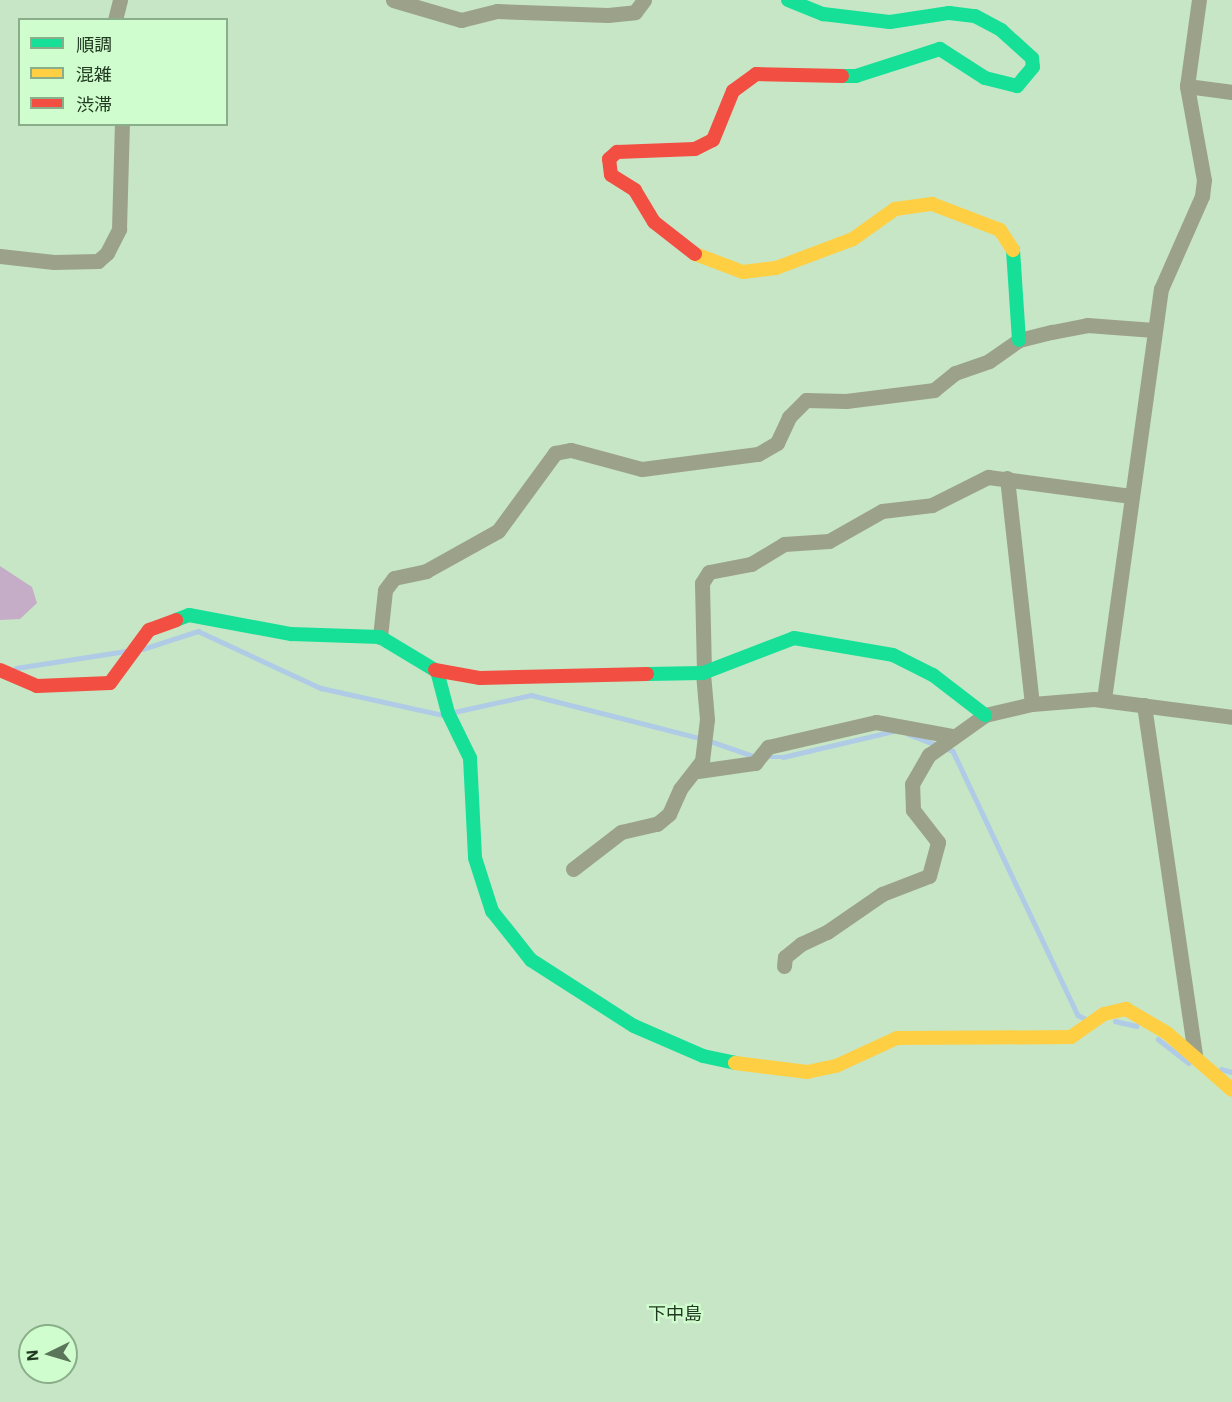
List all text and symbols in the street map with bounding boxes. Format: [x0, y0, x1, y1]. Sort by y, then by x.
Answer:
legend [18, 18, 228, 126]
text: 順調 [76, 33, 112, 56]
text: 混雑 [76, 63, 112, 86]
text: 渋滞 [76, 93, 112, 116]
district label: 下中島 [648, 1303, 702, 1325]
north arrow [18, 1324, 78, 1384]
text: N [22, 1349, 43, 1362]

